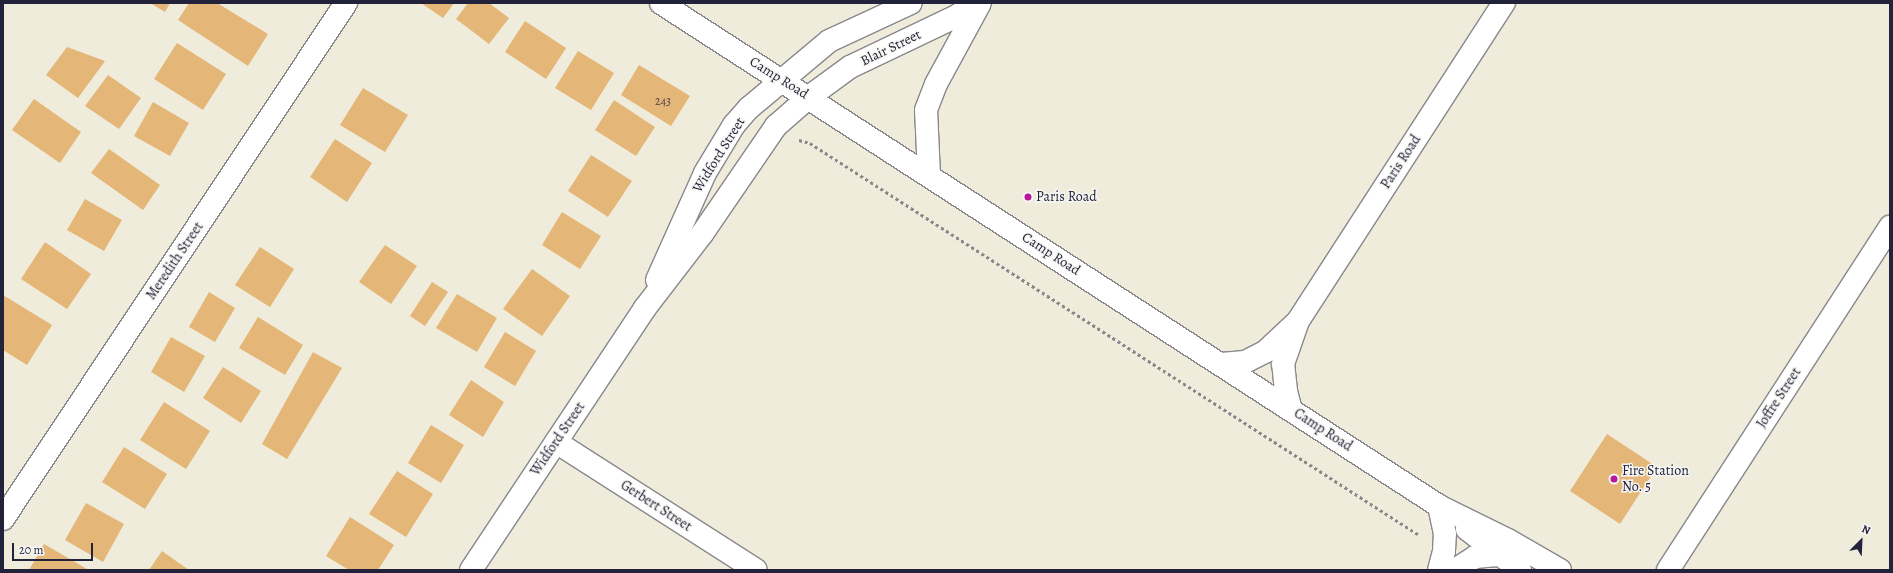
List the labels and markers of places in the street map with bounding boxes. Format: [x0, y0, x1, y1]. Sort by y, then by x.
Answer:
place label: Paris Road [1036, 189, 1097, 205]
marker: Paris Road [1023, 192, 1033, 202]
place label: Fire Station No. 5 [1622, 463, 1689, 496]
marker: Fire Station No. 5 [1609, 474, 1619, 484]

